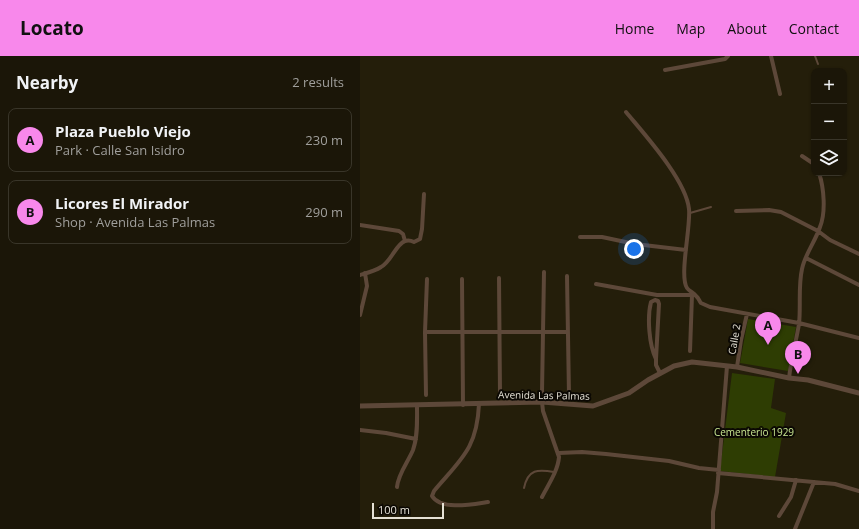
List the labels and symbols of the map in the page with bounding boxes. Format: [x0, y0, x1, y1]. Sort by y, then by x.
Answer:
your location [624, 239, 644, 259]
pin: A [755, 312, 781, 345]
street label: Calle 2 [724, 322, 744, 355]
pin: B [785, 341, 811, 374]
street label: Avenida Las Palmas [498, 387, 590, 403]
park label: Cementerio 1929 [714, 425, 794, 439]
scale bar [372, 501, 444, 520]

